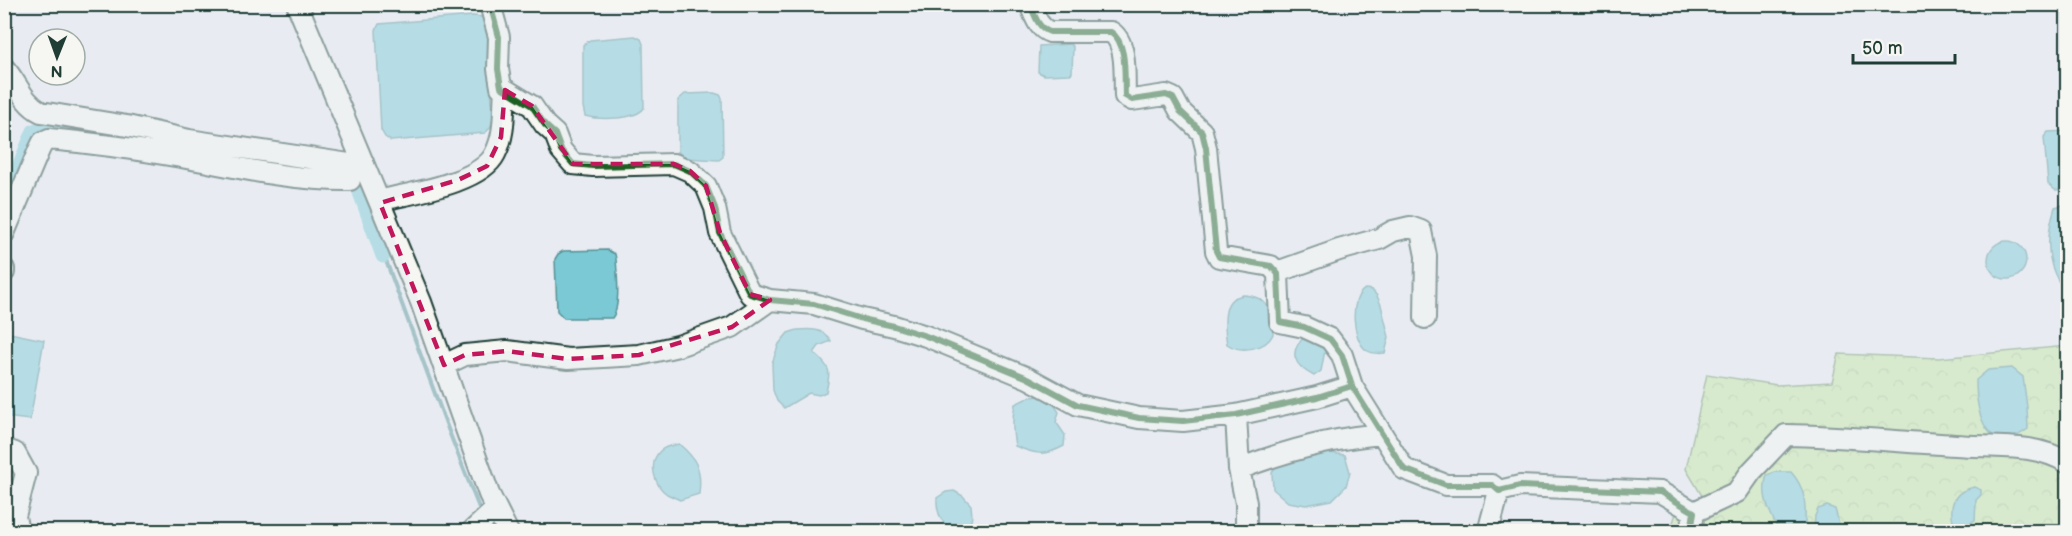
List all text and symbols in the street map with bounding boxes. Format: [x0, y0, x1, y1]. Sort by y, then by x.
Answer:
north arrow [27, 27, 87, 87]
scale bar [1853, 27, 1955, 65]
text: 50 m [1862, 38, 1903, 59]
text: N [51, 61, 63, 80]

